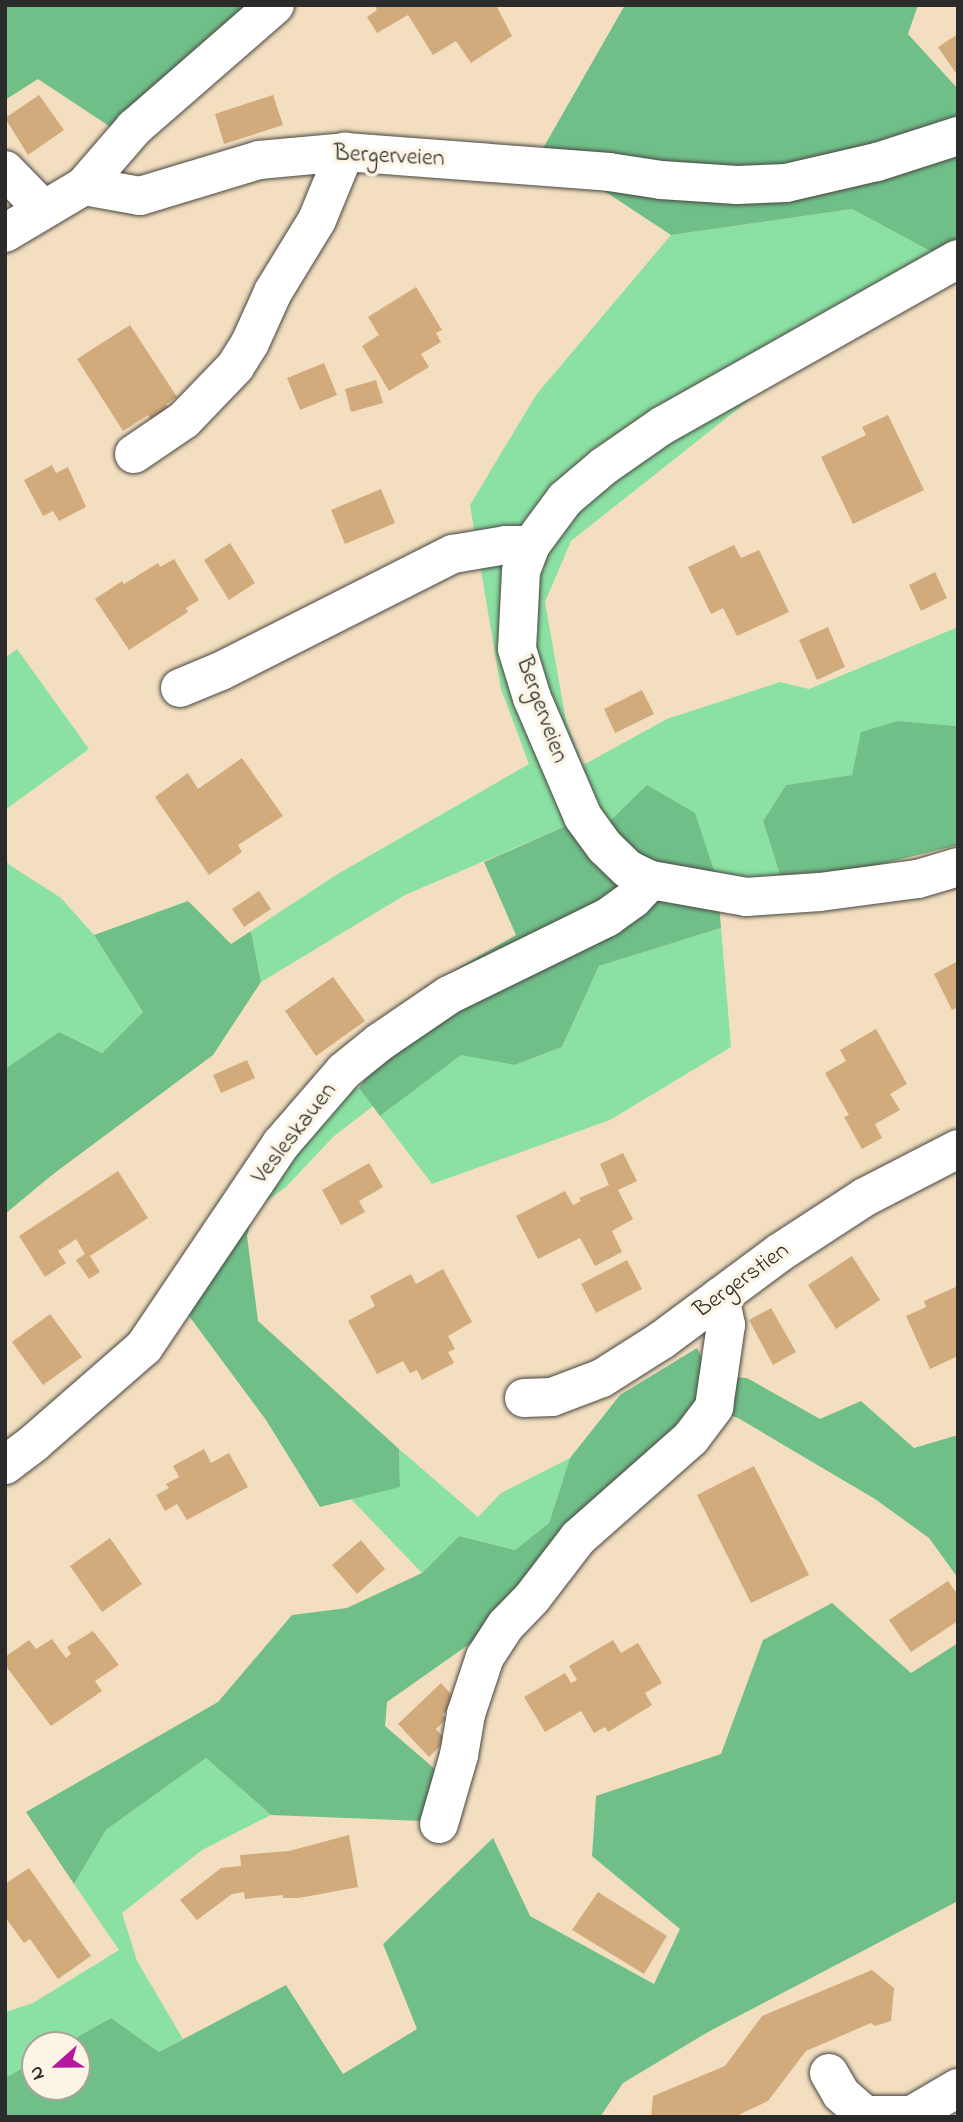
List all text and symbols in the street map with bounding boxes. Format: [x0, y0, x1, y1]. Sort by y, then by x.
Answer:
street label: Bergerveien [333, 140, 445, 174]
street label: Bergerveien [508, 653, 574, 767]
street label: Vesleskauen [246, 1077, 344, 1191]
street label: Bergerstien [689, 1237, 795, 1325]
north arrow [21, 2031, 91, 2101]
text: N [23, 2062, 53, 2084]

